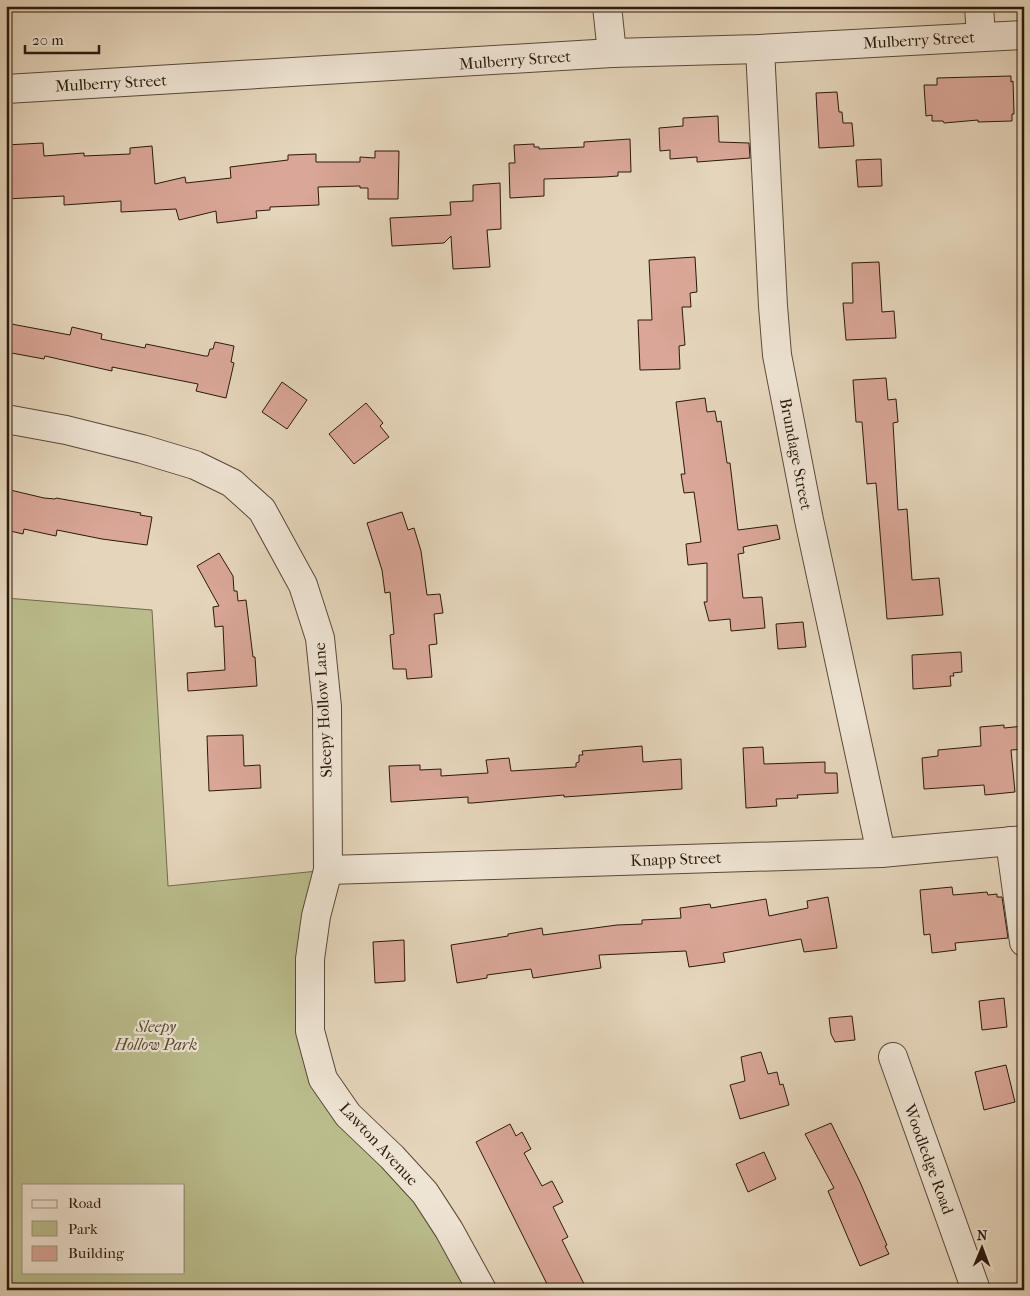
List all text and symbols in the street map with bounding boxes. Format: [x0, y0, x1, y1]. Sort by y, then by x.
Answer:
scale bar [25, 22, 99, 54]
street label: Mulberry Street [863, 28, 976, 52]
text: 20 m [32, 31, 64, 49]
street label: Mulberry Street [459, 47, 572, 73]
street label: Mulberry Street [55, 71, 168, 95]
street label: Brundage Street [776, 396, 816, 512]
street label: Sleepy Hollow Lane [310, 642, 336, 778]
street label: Knapp Street [630, 848, 722, 870]
park label: Sleepy Hollow Park [114, 1017, 197, 1054]
street label: Lawton Avenue [336, 1098, 422, 1190]
street label: Woodledge Road [900, 1100, 958, 1217]
legend [22, 1184, 185, 1274]
text: Road [68, 1194, 102, 1212]
text: Park [68, 1220, 98, 1238]
north arrow [958, 1224, 1008, 1274]
text: N [977, 1227, 988, 1244]
text: Building [68, 1244, 125, 1262]

